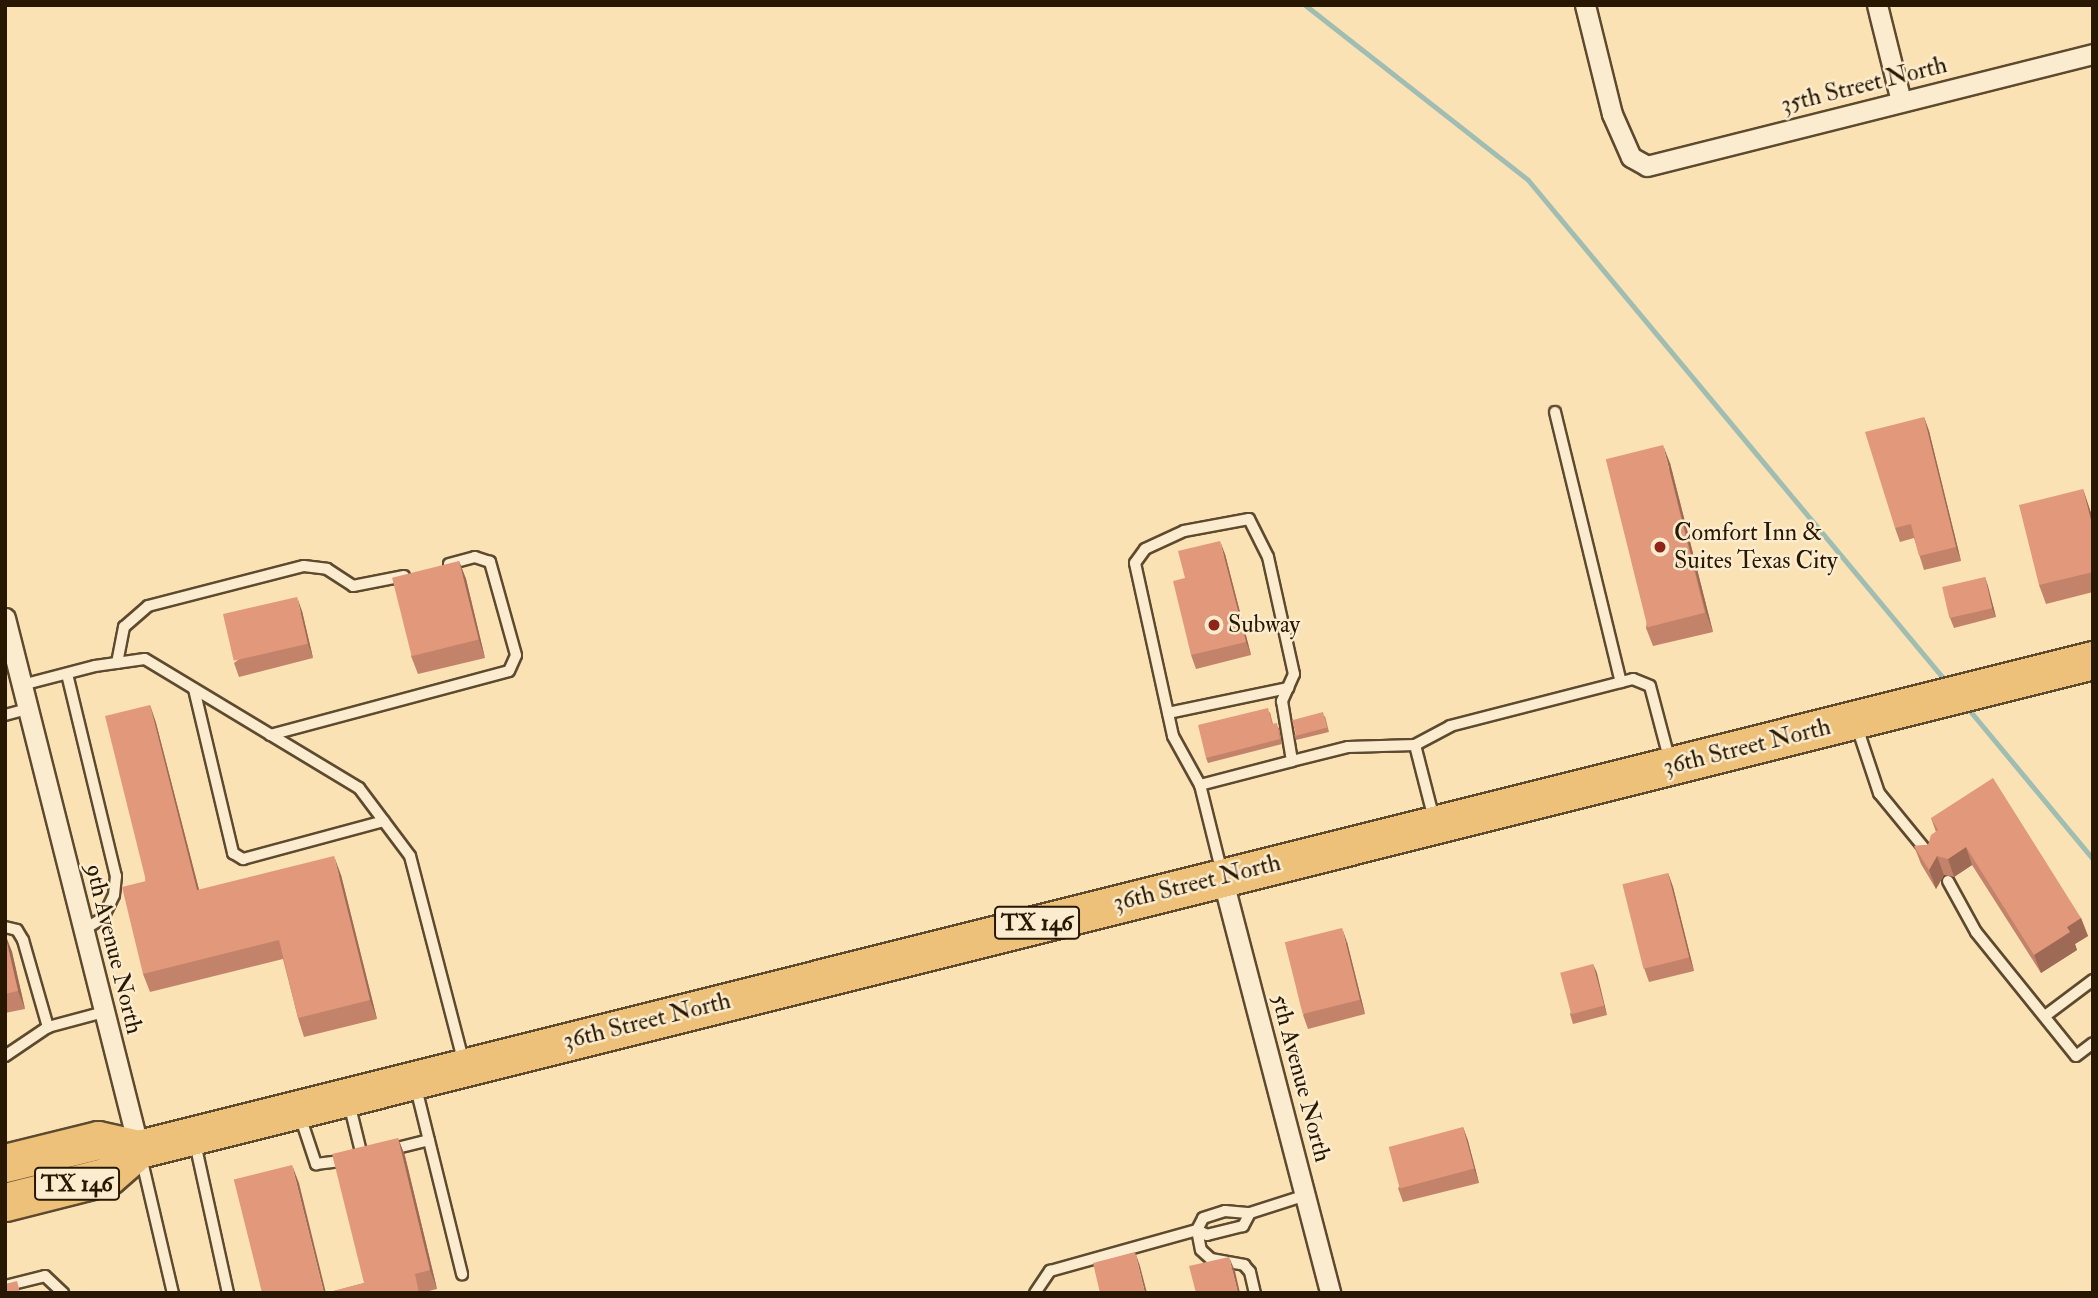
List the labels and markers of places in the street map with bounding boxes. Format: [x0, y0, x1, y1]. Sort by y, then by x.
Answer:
place label: Comfort Inn & Suites Texas City [1674, 519, 1838, 575]
marker: Comfort Inn & Suites Texas City [1652, 539, 1668, 555]
place label: Subway [1228, 611, 1300, 639]
marker: Subway [1206, 617, 1222, 633]

